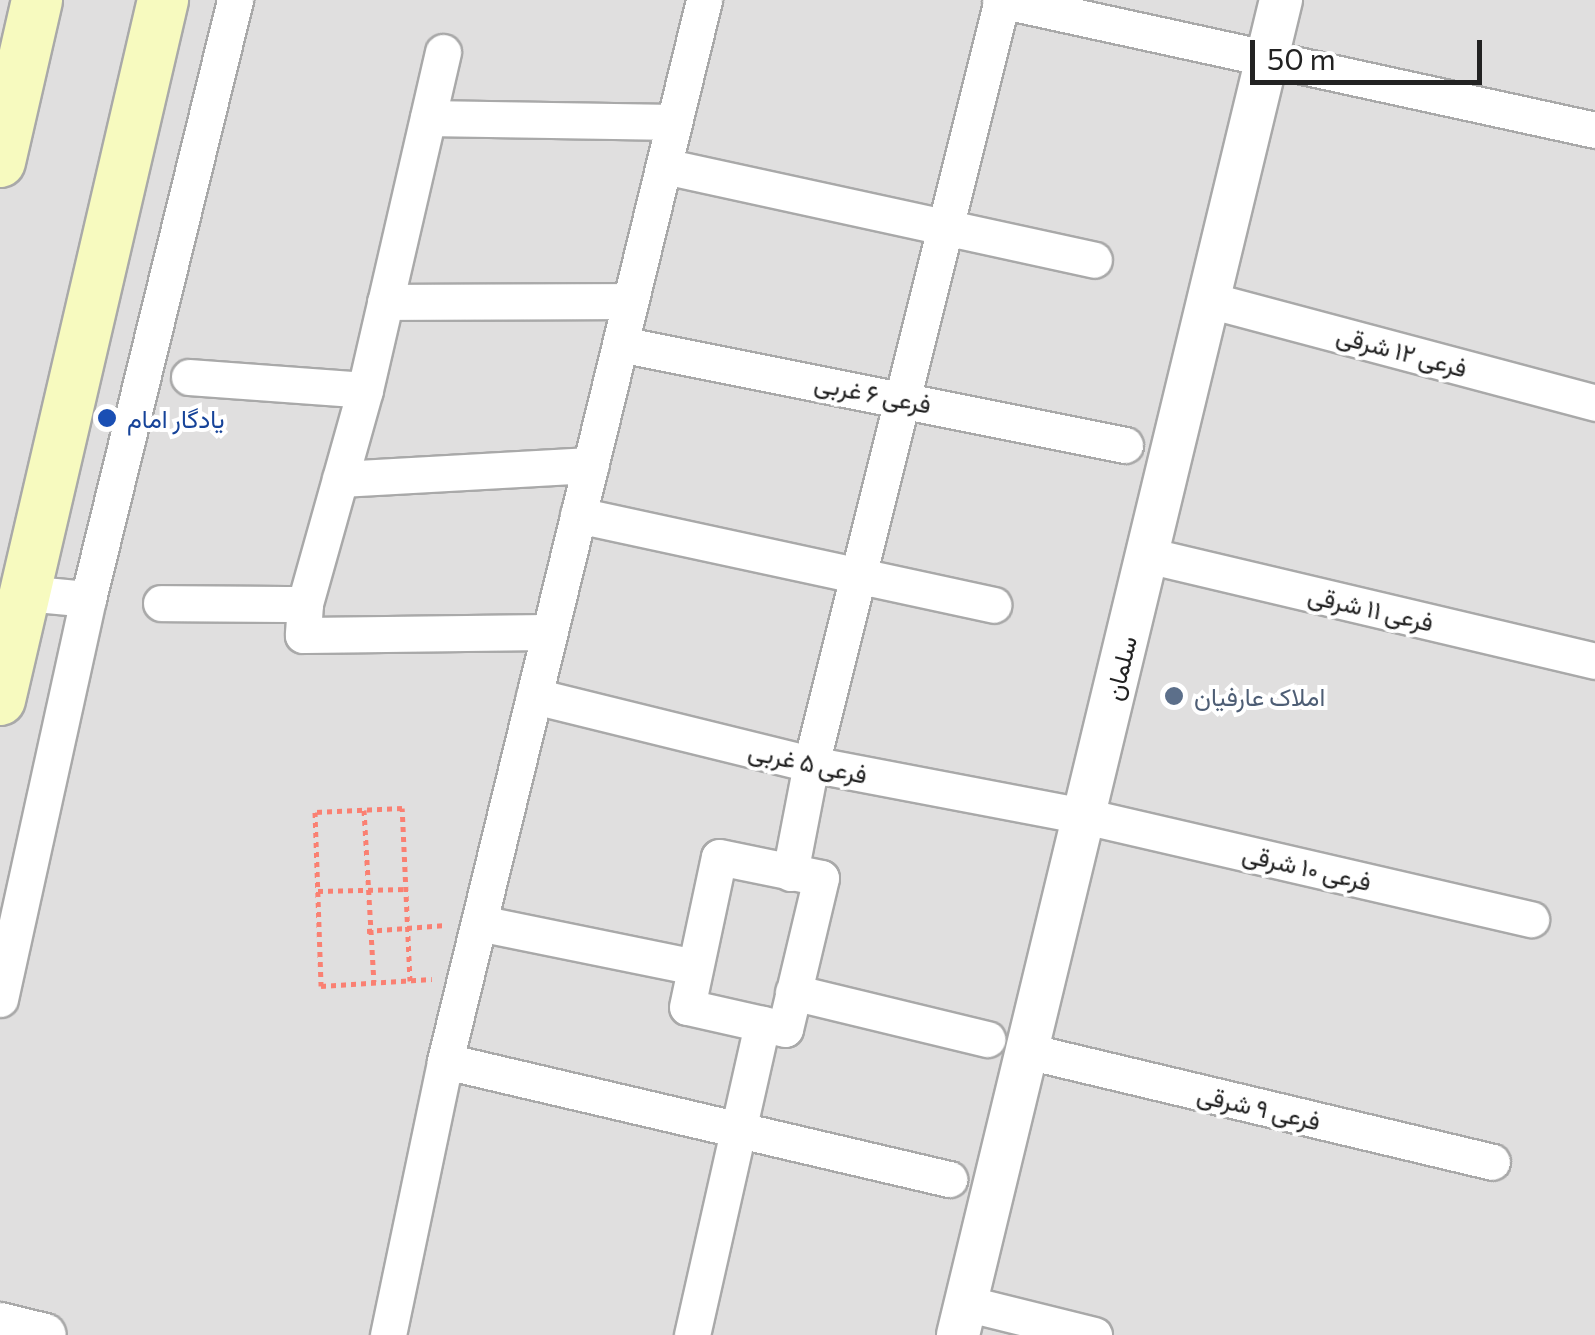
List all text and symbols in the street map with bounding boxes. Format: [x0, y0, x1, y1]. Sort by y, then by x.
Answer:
scale bar [1255, 20, 1488, 82]
text: 50 m [1267, 39, 1336, 76]
street label: فرعی ۱۲ شرقی [1334, 319, 1470, 383]
street label: فرعی ۶ غربی [812, 367, 934, 419]
place label: یادگار امام [127, 403, 225, 433]
marker: یادگار امام [96, 407, 118, 429]
street label: فرعی ۱۱ شرقی [1305, 579, 1437, 637]
street label: سلمان [1098, 633, 1142, 703]
place label: املاک عارفیان [1194, 681, 1325, 711]
marker: املاک عارفیان [1163, 685, 1185, 707]
street label: فرعی ۵ غربی [746, 735, 870, 789]
street label: فرعی ۱۰ شرقی [1240, 838, 1374, 896]
street label: فرعی ۹ شرقی [1195, 1078, 1323, 1136]

